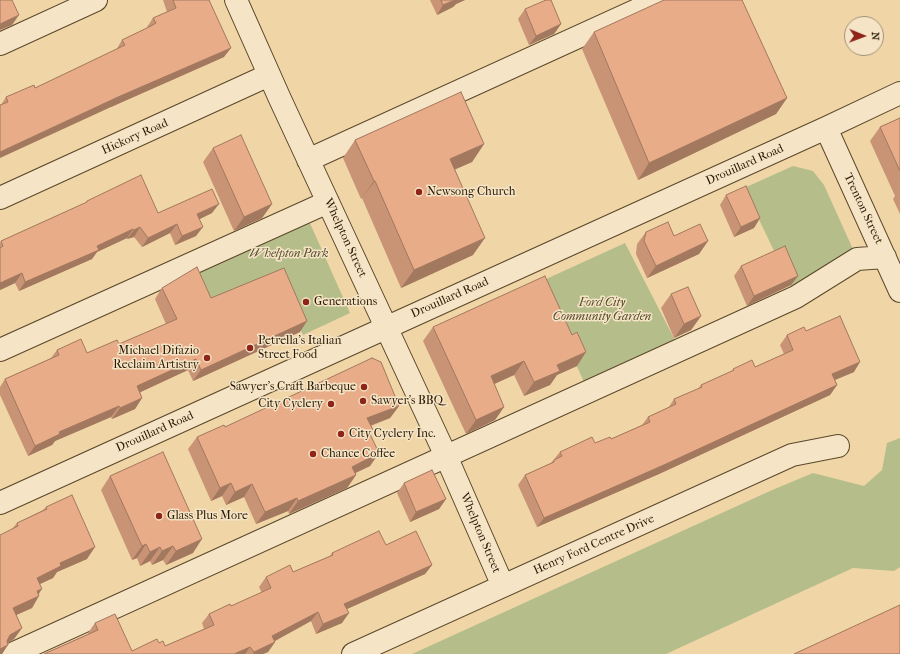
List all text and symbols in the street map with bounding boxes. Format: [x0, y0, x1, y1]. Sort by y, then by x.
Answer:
north arrow [844, 16, 884, 56]
text: N [869, 32, 882, 40]
street label: Hickory Road [100, 116, 170, 158]
street label: Drouillard Road [704, 141, 786, 189]
street label: Trenton Street [840, 171, 886, 247]
place label: Newsong Church [427, 185, 516, 199]
marker: Newsong Church [414, 187, 424, 197]
street label: Whelpton Street [320, 196, 370, 280]
park label: Whelpton Park [249, 247, 329, 261]
street label: Drouillard Road [409, 274, 491, 322]
place label: Generations [314, 295, 377, 309]
park label: Ford City Community Garden [553, 296, 651, 324]
marker: Generations [301, 297, 311, 307]
place label: Petrella's Italian Street Food [258, 334, 341, 362]
marker: Petrella's Italian Street Food [245, 343, 255, 353]
place label: Michael Difazio Reclaim Artistry [113, 344, 199, 372]
marker: Michael Difazio Reclaim Artistry [202, 353, 212, 363]
place label: Sawyer's Craft Barbeque [230, 380, 356, 394]
marker: Sawyer's Craft Barbeque [359, 382, 369, 392]
place label: Sawyer's BBQ [371, 394, 443, 408]
marker: Sawyer's BBQ [358, 396, 368, 406]
place label: City Cyclery [258, 397, 323, 411]
marker: City Cyclery [326, 399, 336, 409]
street label: Drouillard Road [114, 408, 196, 456]
place label: City Cyclery Inc. [349, 427, 436, 441]
marker: City Cyclery Inc. [336, 429, 346, 439]
place label: Chance Coffee [321, 447, 395, 461]
marker: Chance Coffee [308, 449, 318, 459]
street label: Whelpton Street [457, 491, 503, 575]
place label: Glass Plus More [167, 509, 248, 523]
marker: Glass Plus More [154, 511, 164, 521]
street label: Henry Ford Centre Drive [531, 512, 657, 578]

